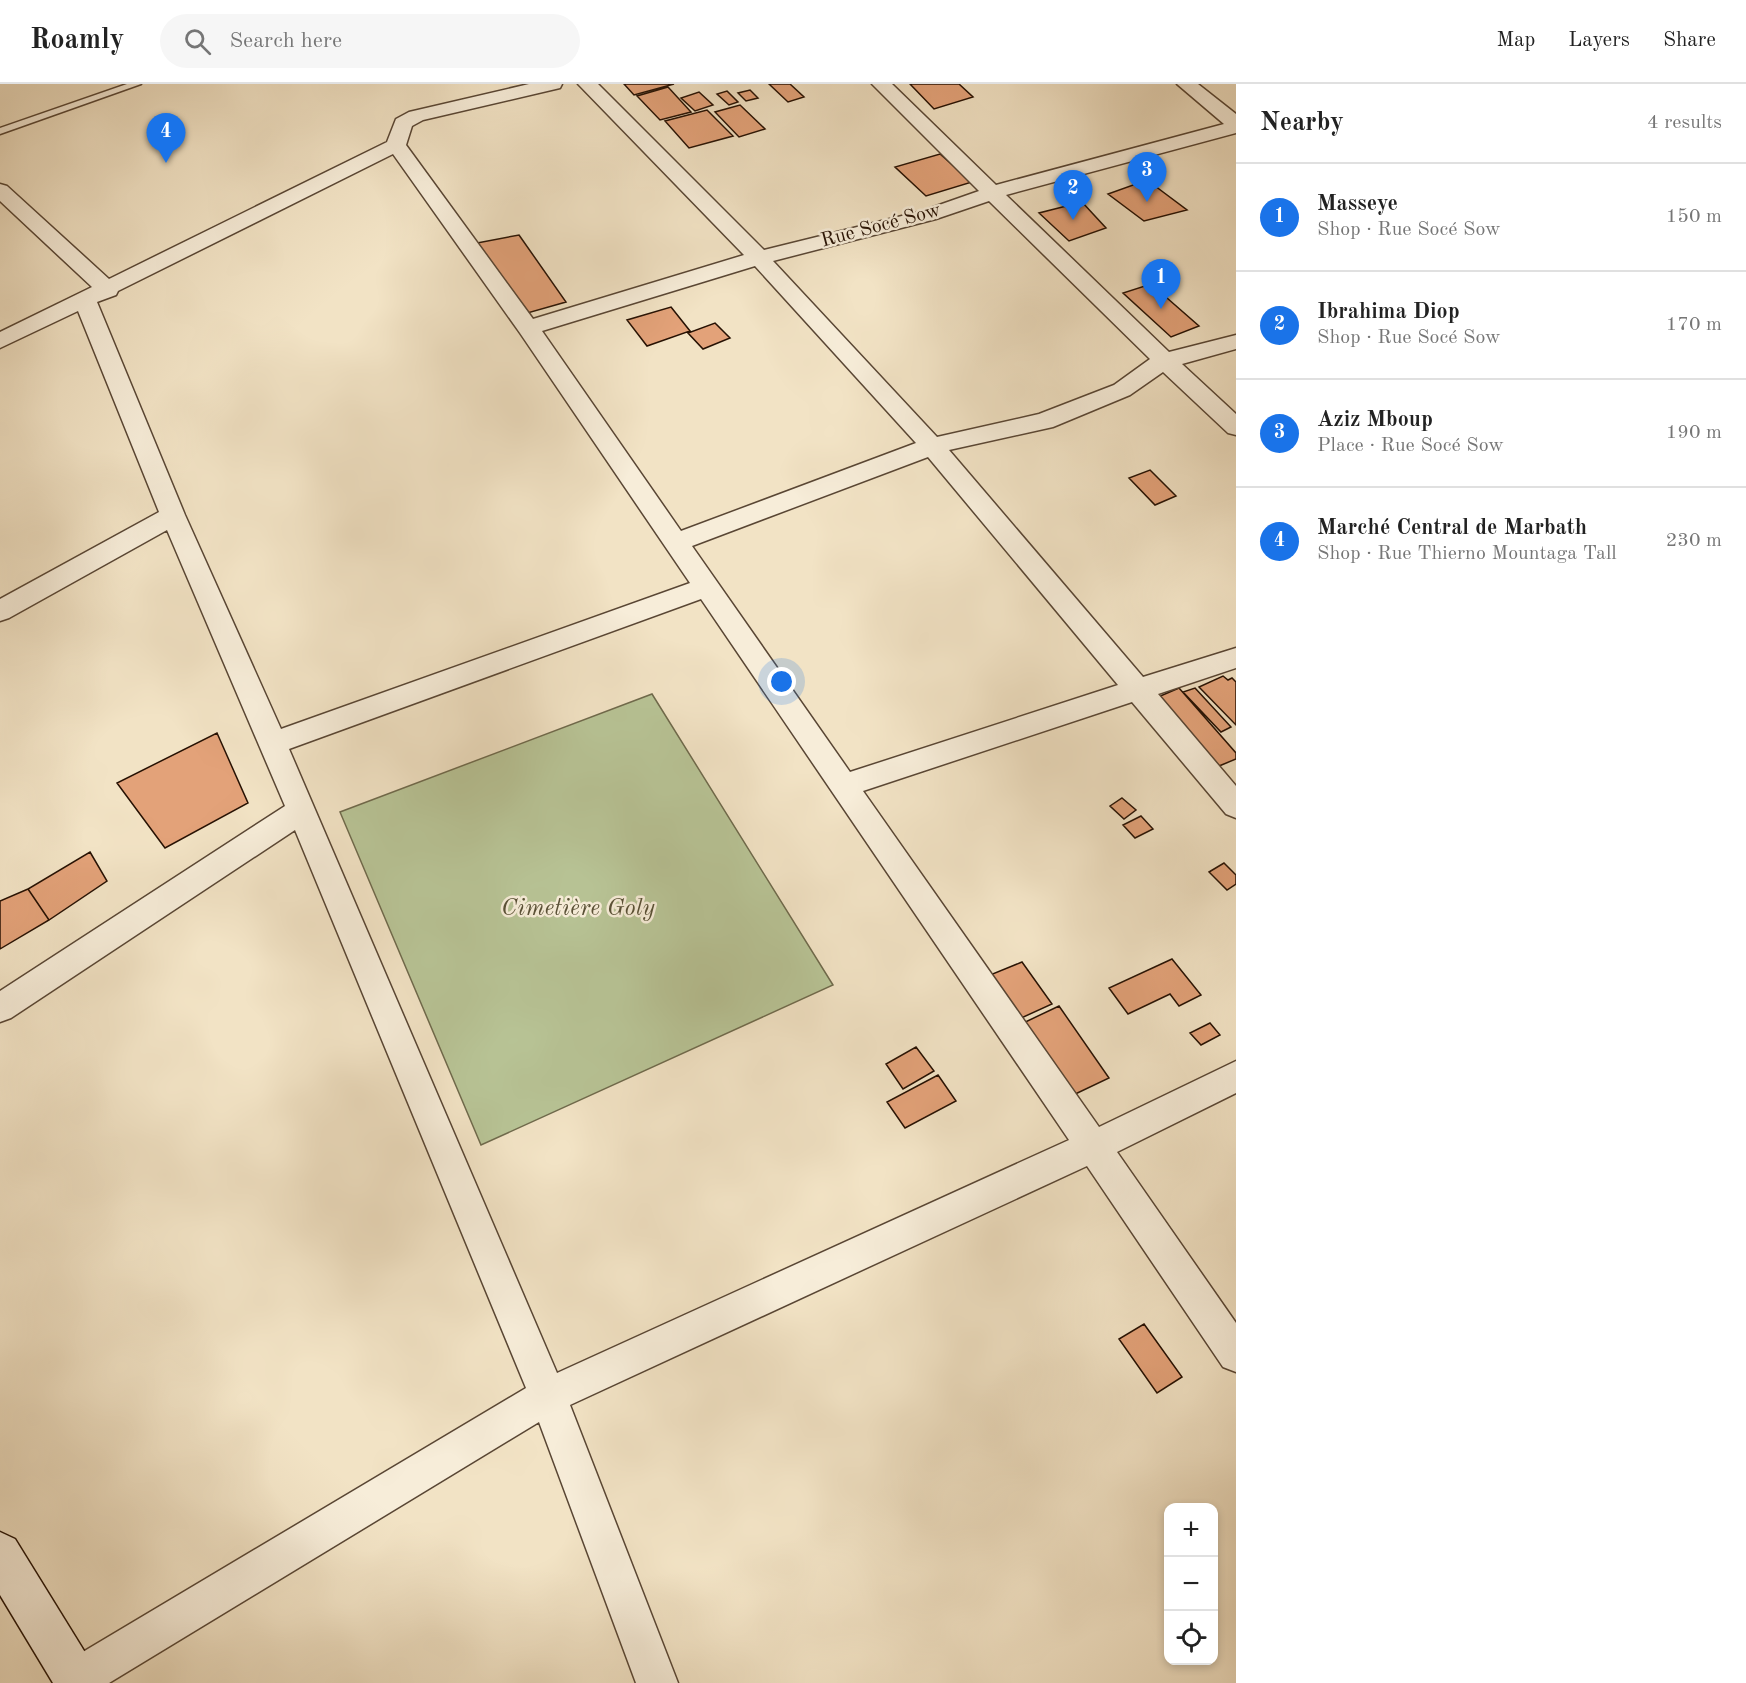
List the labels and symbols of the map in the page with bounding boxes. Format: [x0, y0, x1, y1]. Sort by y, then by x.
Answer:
pin: 4 [146, 113, 186, 163]
pin: 3 [1128, 152, 1166, 202]
pin: 2 [1054, 170, 1092, 220]
street label: Rue Socé Sow [819, 200, 944, 252]
pin: 1 [1142, 260, 1180, 309]
your location [767, 667, 796, 696]
park label: Cimetière Goly [501, 897, 656, 921]

